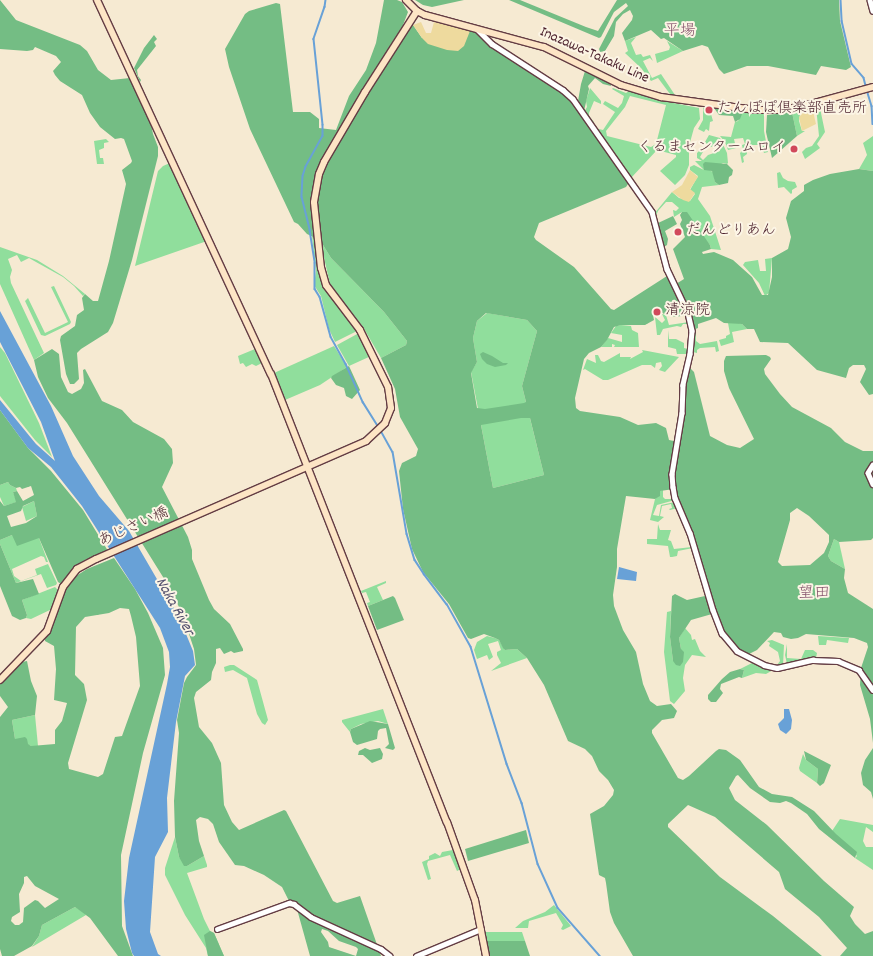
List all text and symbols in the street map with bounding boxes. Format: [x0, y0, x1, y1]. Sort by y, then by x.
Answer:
district label: 平場 [664, 22, 696, 42]
street label: Inazawa-Takaku Line [537, 24, 651, 88]
place label: たんぽぽ倶楽部直売所 [717, 101, 867, 119]
marker: たんぽぽ倶楽部直売所 [704, 105, 714, 115]
place label: くるまセンタームロイ [636, 140, 786, 158]
marker: くるまセンタームロイ [789, 144, 799, 154]
place label: だんどりあん [686, 223, 776, 241]
marker: だんどりあん [673, 227, 683, 237]
place label: 清涼院 [665, 303, 710, 321]
marker: 清涼院 [652, 307, 662, 317]
street label: あじさい橋 [96, 505, 172, 551]
water label: Naka River [150, 575, 198, 639]
district label: 望田 [798, 584, 830, 604]

